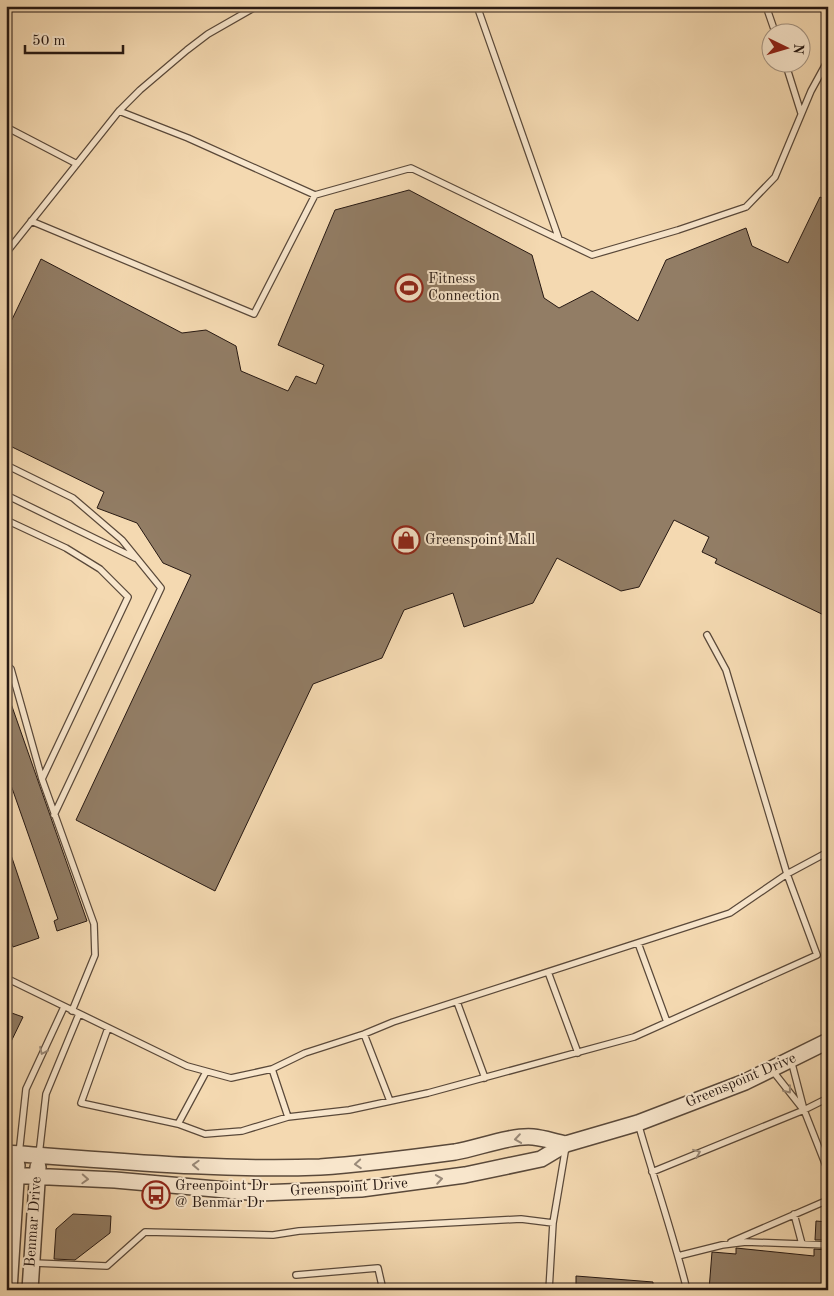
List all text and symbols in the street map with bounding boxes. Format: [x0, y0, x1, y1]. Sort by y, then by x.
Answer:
scale bar [25, 22, 122, 54]
north arrow [762, 22, 812, 72]
text: 50 m [32, 34, 66, 49]
text: N [790, 43, 805, 55]
place label: Fitness Connection [428, 272, 500, 304]
sports icon: Fitness Connection [394, 273, 424, 303]
shop icon: Greenspoint Mall [391, 525, 421, 555]
place label: Greenspoint Mall [425, 533, 535, 548]
one-way arrow [39, 1046, 49, 1055]
street label: Greenspoint Drive [684, 1051, 798, 1111]
one-way arrow [782, 1084, 791, 1093]
one-way arrow [514, 1133, 523, 1143]
one-way arrow [692, 1149, 701, 1159]
one-way arrow [354, 1158, 362, 1169]
one-way arrow [191, 1160, 199, 1170]
one-way arrow [82, 1173, 90, 1184]
one-way arrow [435, 1175, 443, 1185]
street label: Benmar Drive [23, 1176, 45, 1268]
street label: Greenspoint Drive [290, 1176, 409, 1200]
place label: Greenpoint Dr @ Benmar Dr [175, 1179, 269, 1211]
bus stop icon: Greenpoint Dr @ Benmar Dr [141, 1180, 171, 1210]

